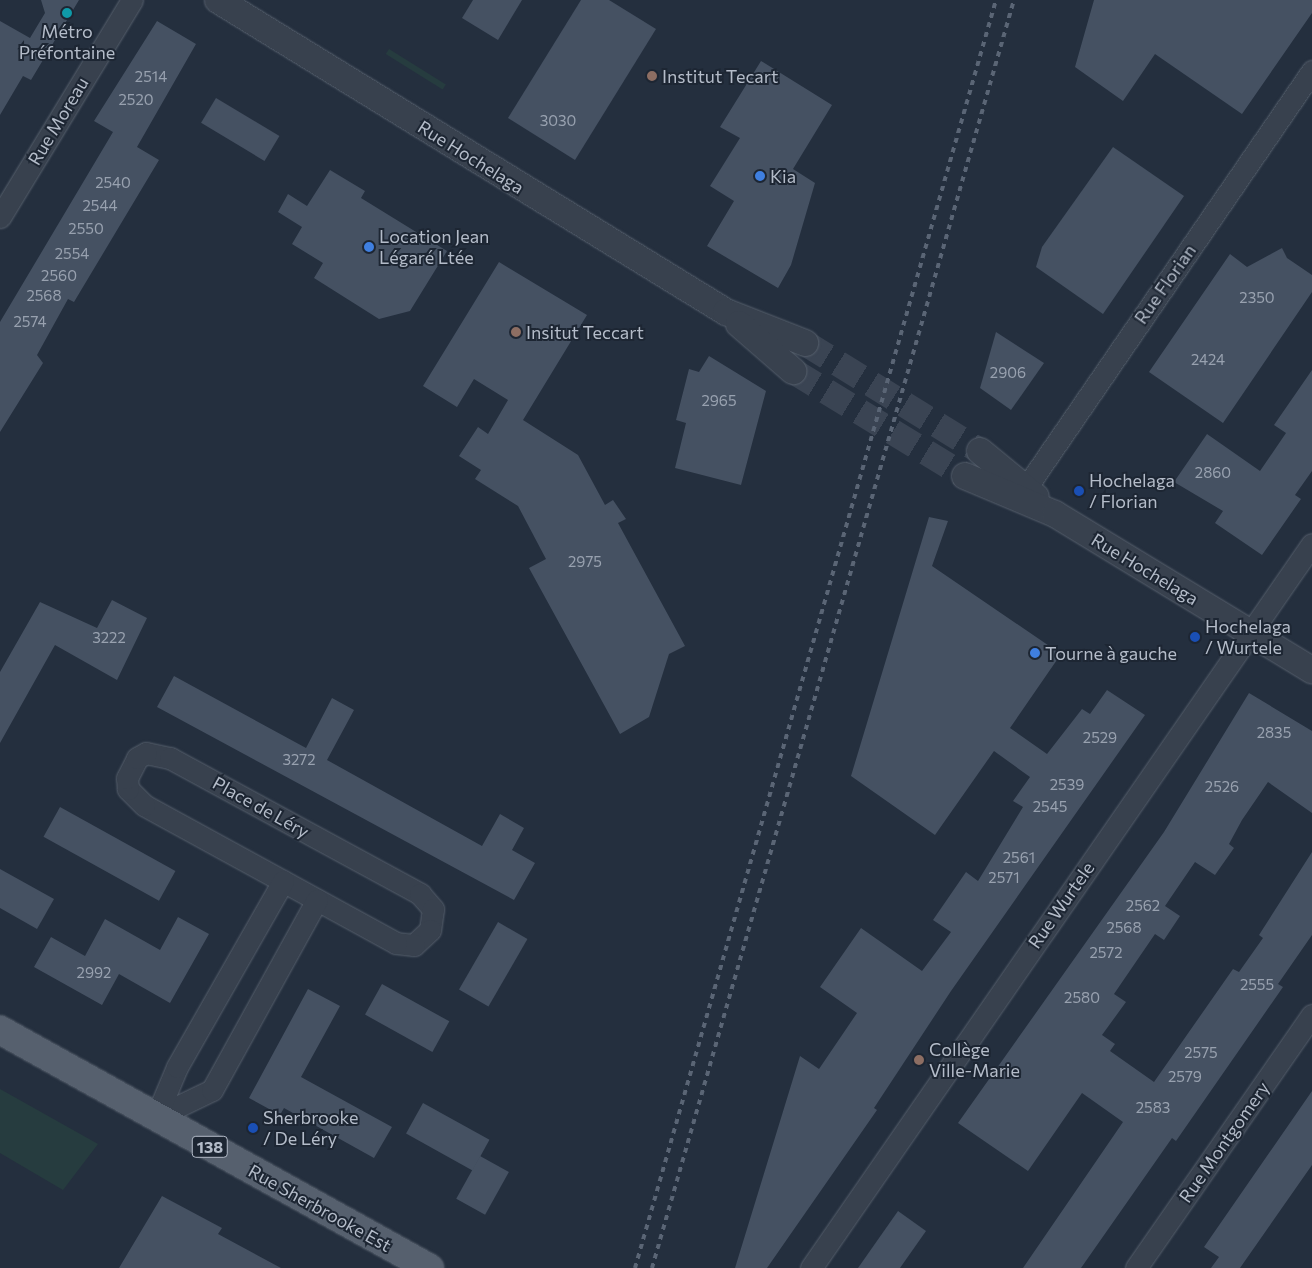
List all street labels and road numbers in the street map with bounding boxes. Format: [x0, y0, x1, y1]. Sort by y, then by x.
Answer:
street label: Rue Moreau [23, 73, 93, 169]
street label: Rue Hochelaga [414, 116, 528, 198]
street label: Rue Florian [1130, 240, 1200, 328]
street label: Rue Hochelaga [1088, 529, 1202, 609]
street label: Place de Léry [209, 772, 313, 842]
street label: Rue Wurtele [1023, 858, 1099, 952]
street label: Rue Montgomery [1174, 1077, 1274, 1207]
road number: 138 [191, 1134, 229, 1160]
street label: Rue Sherbrooke Est [245, 1160, 395, 1256]

